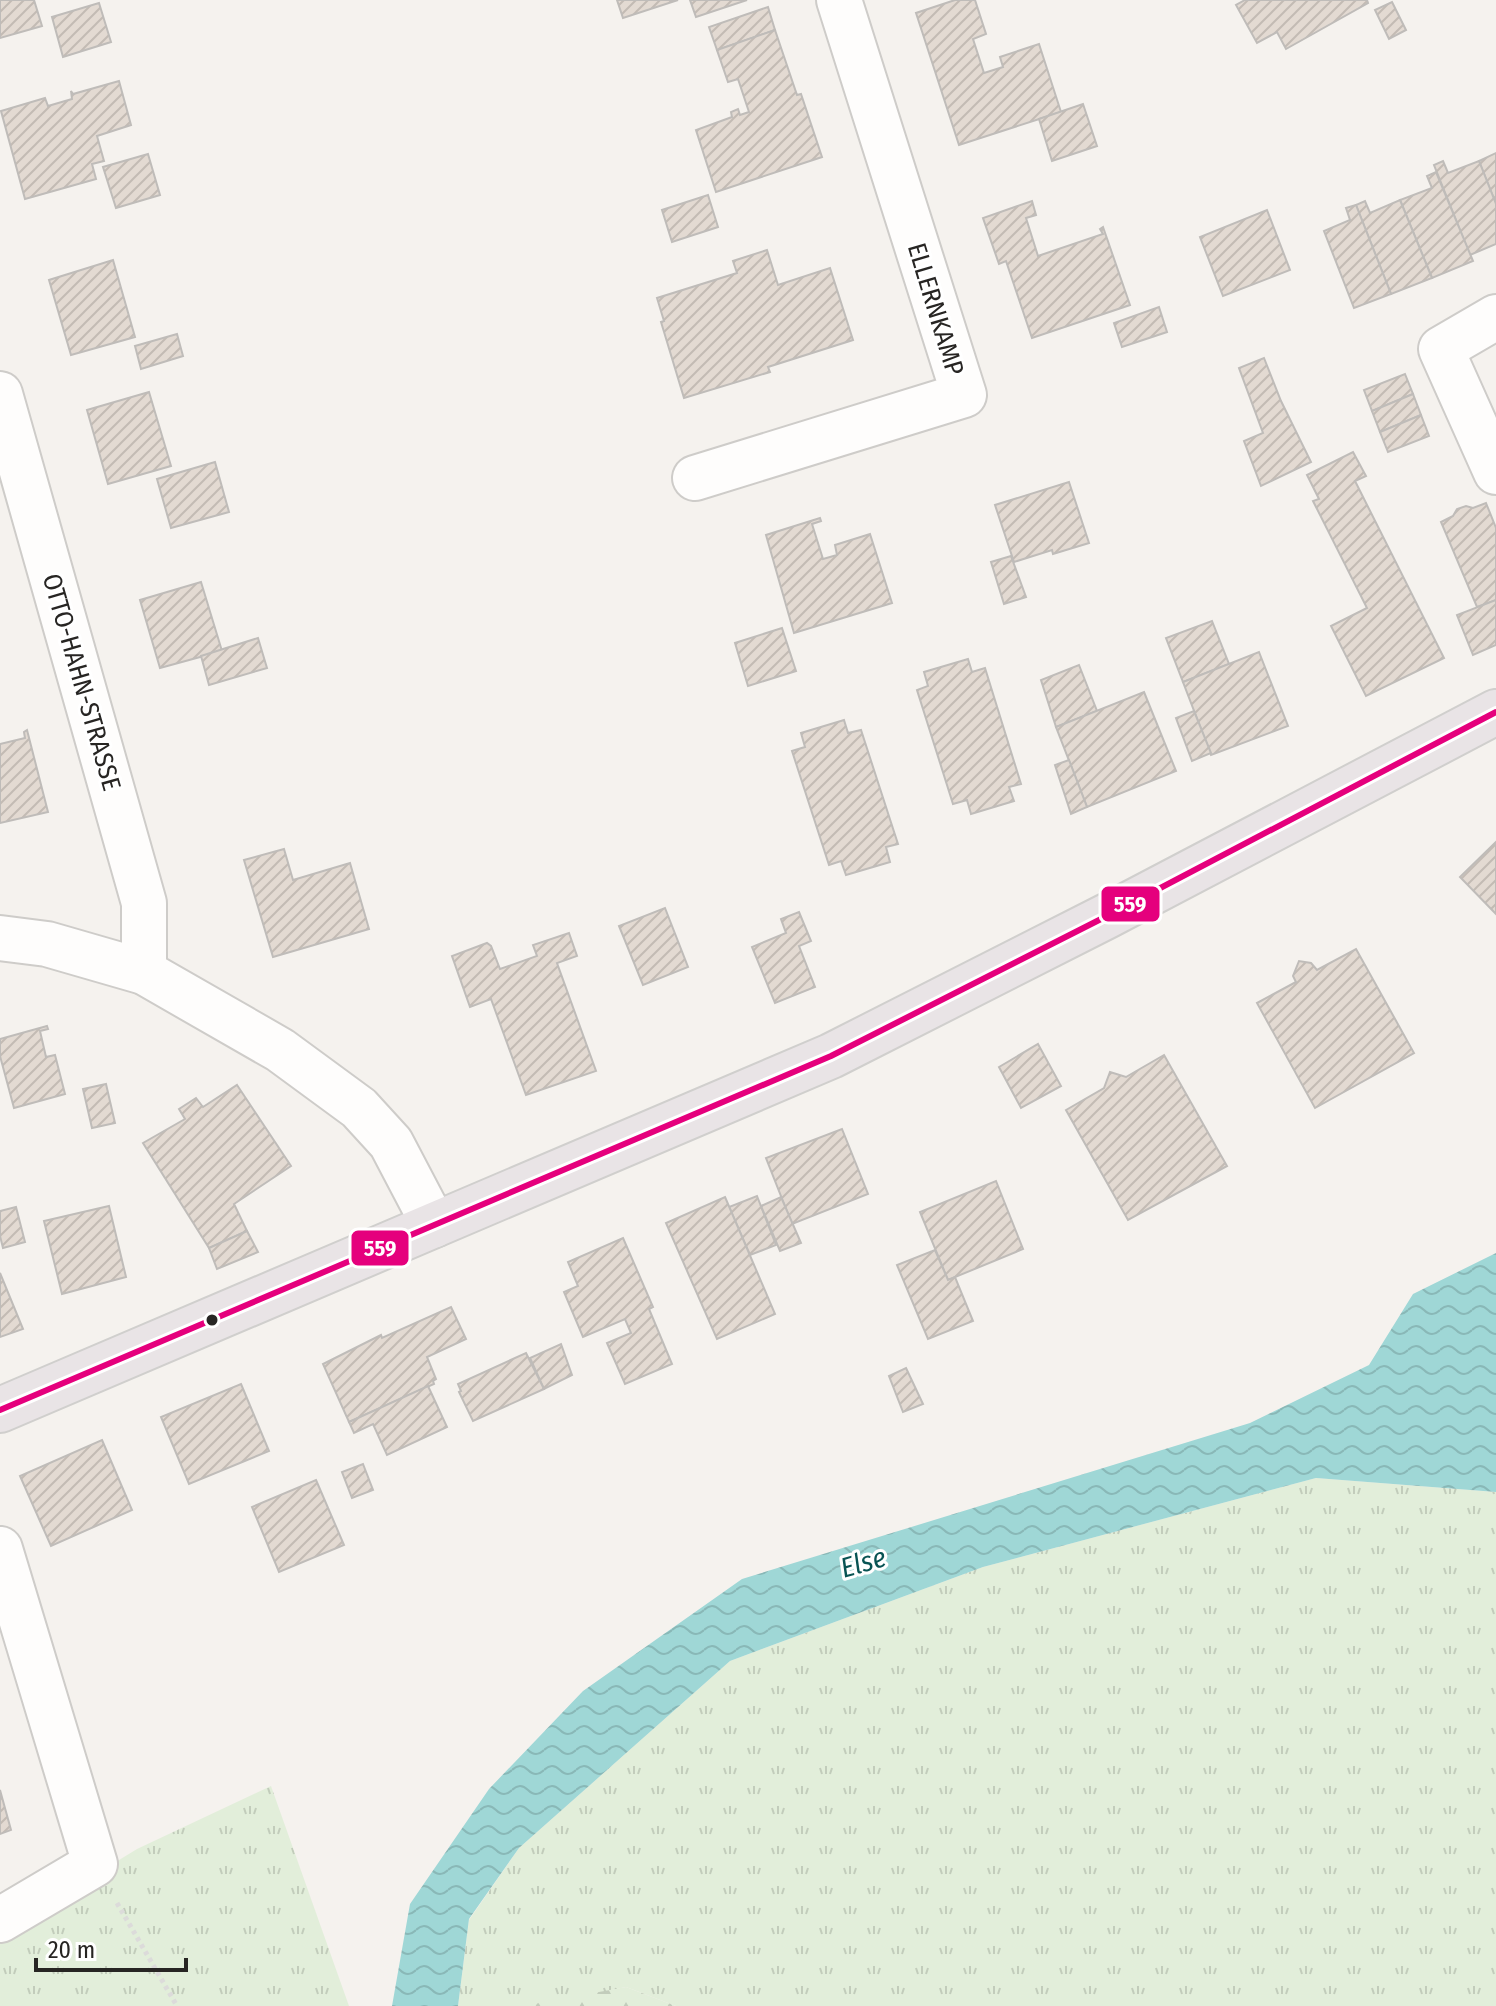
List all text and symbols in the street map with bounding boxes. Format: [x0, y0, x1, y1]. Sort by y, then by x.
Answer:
street label: ELLERNKAMP [901, 239, 970, 379]
street label: OTTO-HAHN-STRASSE [36, 570, 127, 794]
line badge: 559 [1100, 885, 1161, 923]
text: 559 [1114, 891, 1146, 918]
line badge: 559 [350, 1229, 410, 1267]
text: 559 [364, 1235, 396, 1262]
unlabelled marker [204, 1312, 220, 1328]
water label: Else [837, 1540, 890, 1585]
scale bar [36, 1922, 186, 1972]
text: 20 m [48, 1936, 95, 1964]

